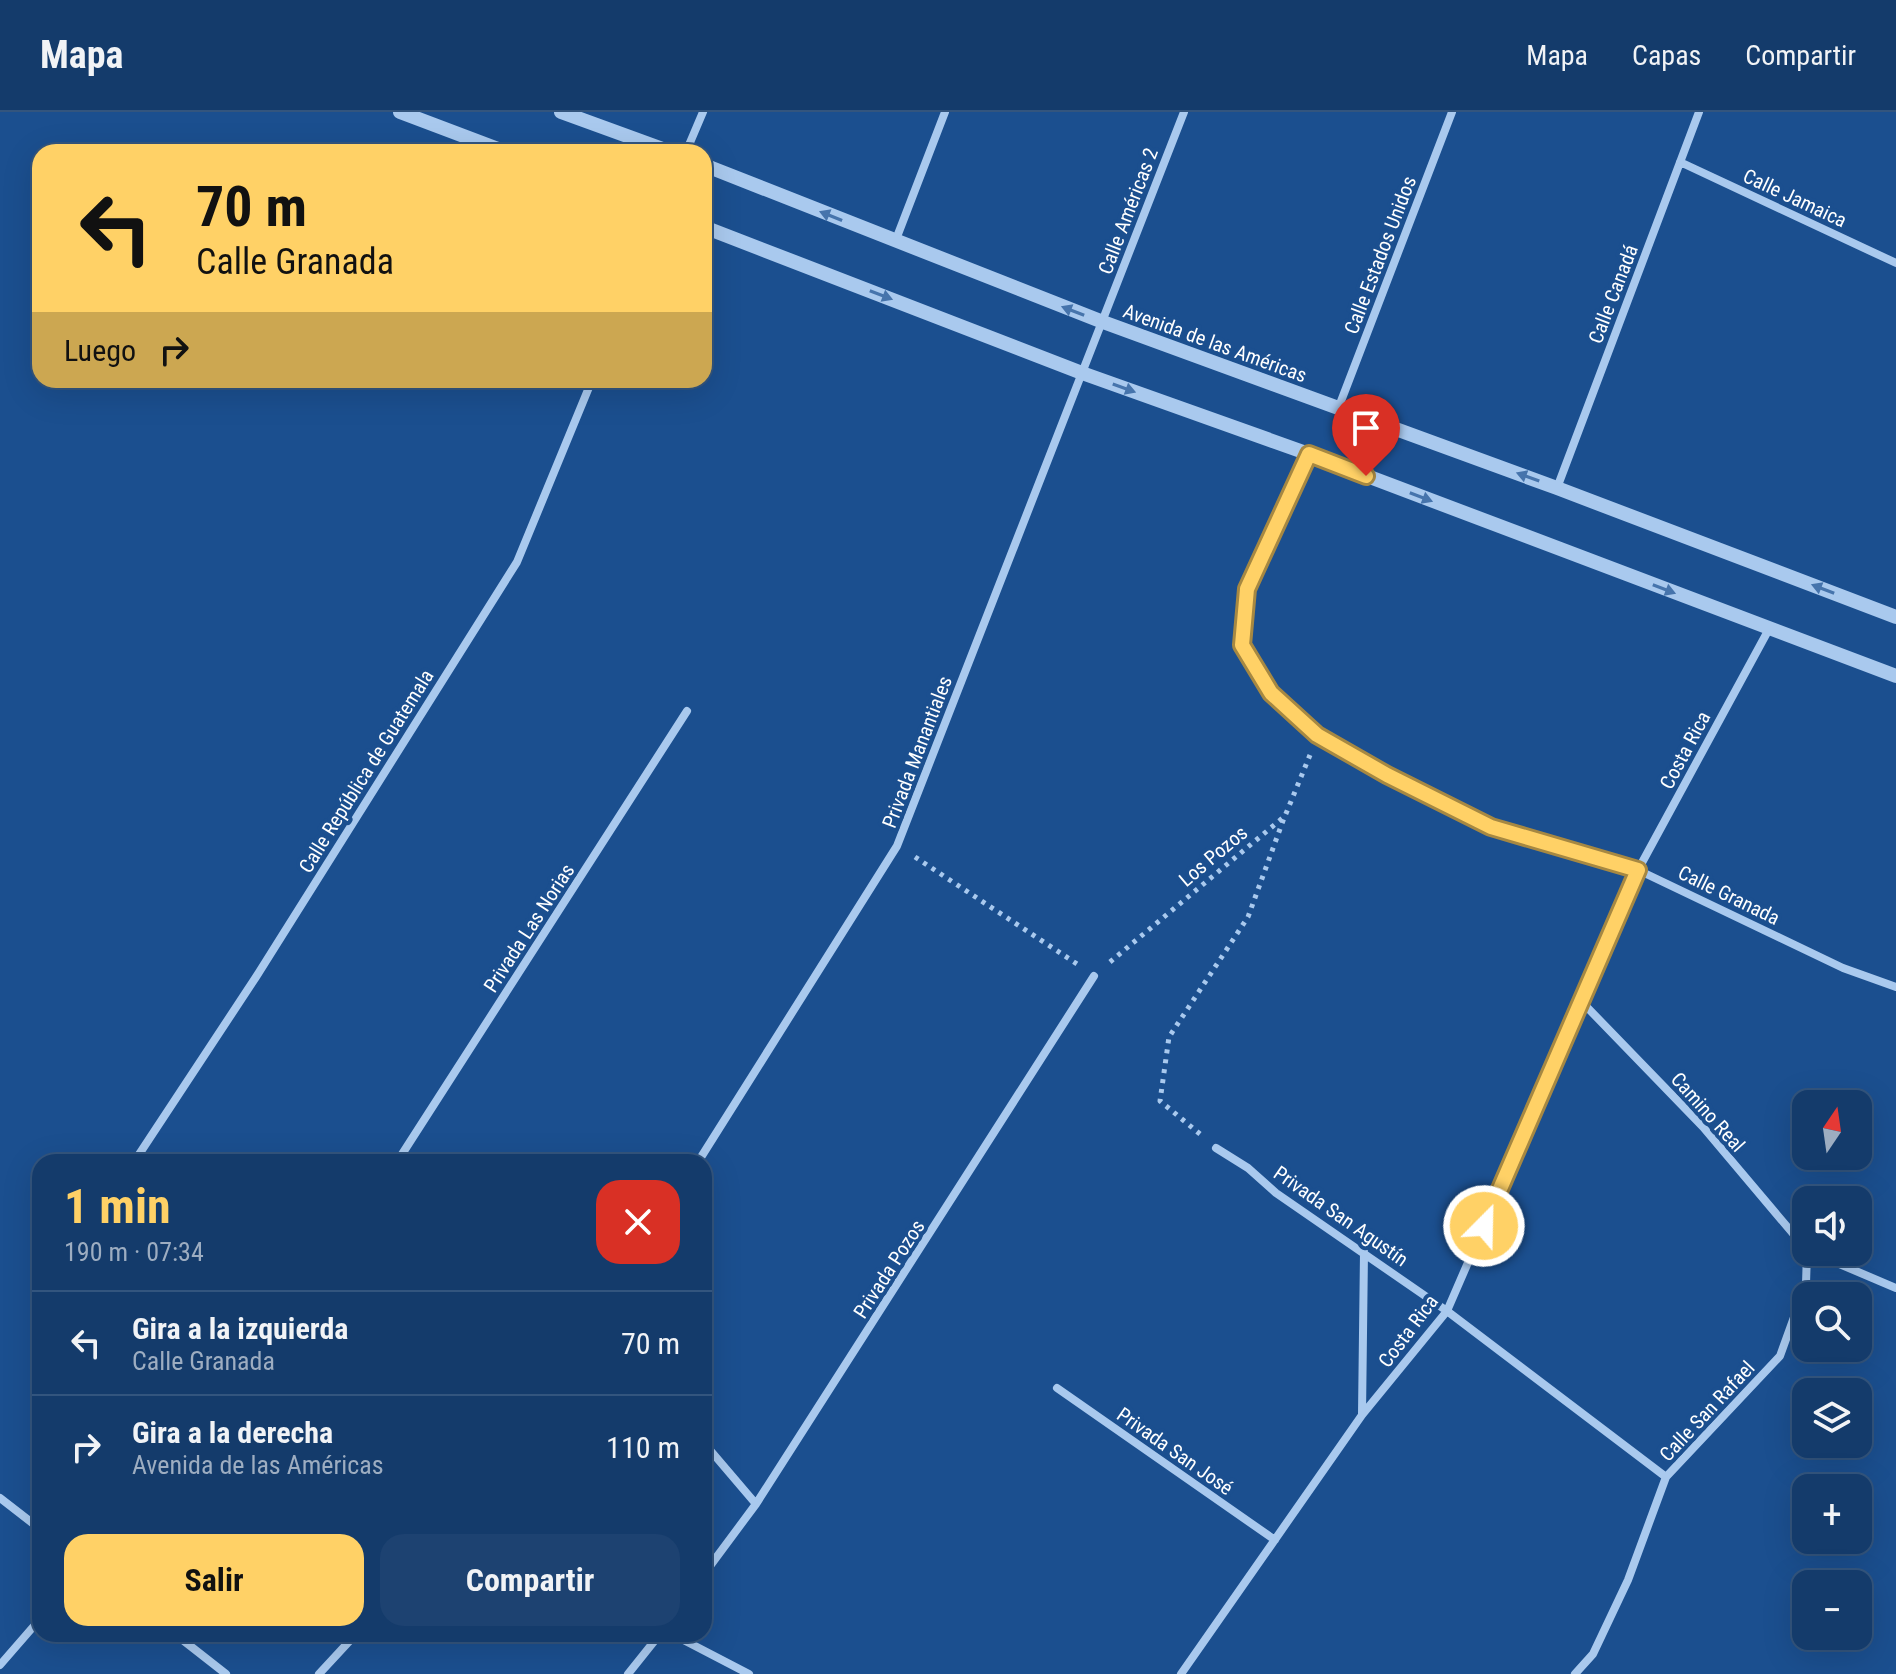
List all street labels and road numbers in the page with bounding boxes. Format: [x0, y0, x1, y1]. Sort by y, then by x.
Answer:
street label: Calle Américas 2 [1093, 144, 1163, 277]
street label: Calle Jamaica [1739, 164, 1851, 232]
street label: Calle Estados Unidos [1339, 173, 1421, 337]
street label: Calle Canadá [1583, 241, 1643, 347]
street label: Avenida de las Américas [1120, 299, 1310, 387]
street label: Calle República de Guatemala [294, 665, 438, 877]
street label: Privada Manantiales [877, 673, 957, 831]
street label: Costa Rica [1655, 707, 1715, 793]
street label: Los Pozos [1174, 820, 1252, 892]
street label: Privada Las Norias [479, 859, 579, 997]
street label: Calle Granada [1674, 860, 1784, 930]
street label: Camino Real [1666, 1067, 1750, 1157]
street label: Privada San Agustín [1269, 1161, 1413, 1271]
street label: Privada Pozos [848, 1215, 930, 1323]
street label: Costa Rica [1373, 1290, 1443, 1372]
street label: Calle San Rafael [1654, 1356, 1760, 1466]
street label: Privada San José [1112, 1402, 1238, 1500]

